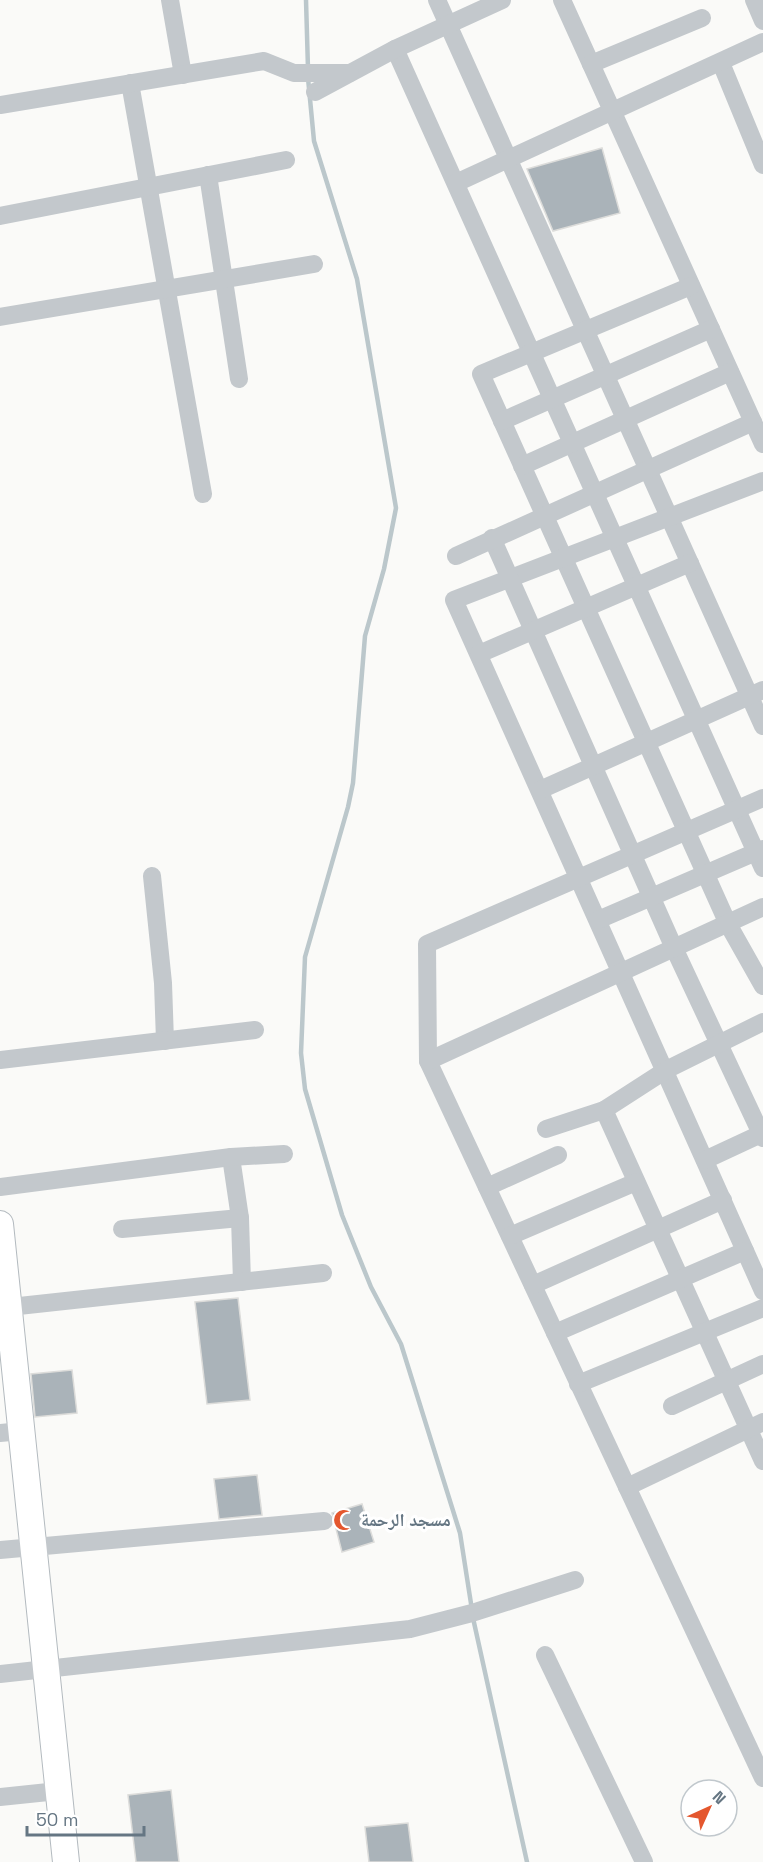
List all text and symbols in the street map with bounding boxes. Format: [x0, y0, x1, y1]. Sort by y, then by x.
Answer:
mosque icon: مسجد الرحمة [332, 1508, 356, 1532]
place label: مسجد الرحمة [361, 1508, 451, 1531]
north arrow [679, 1778, 739, 1838]
text: N [708, 1787, 730, 1809]
scale bar [27, 1799, 144, 1837]
text: 50 m [36, 1808, 78, 1831]

